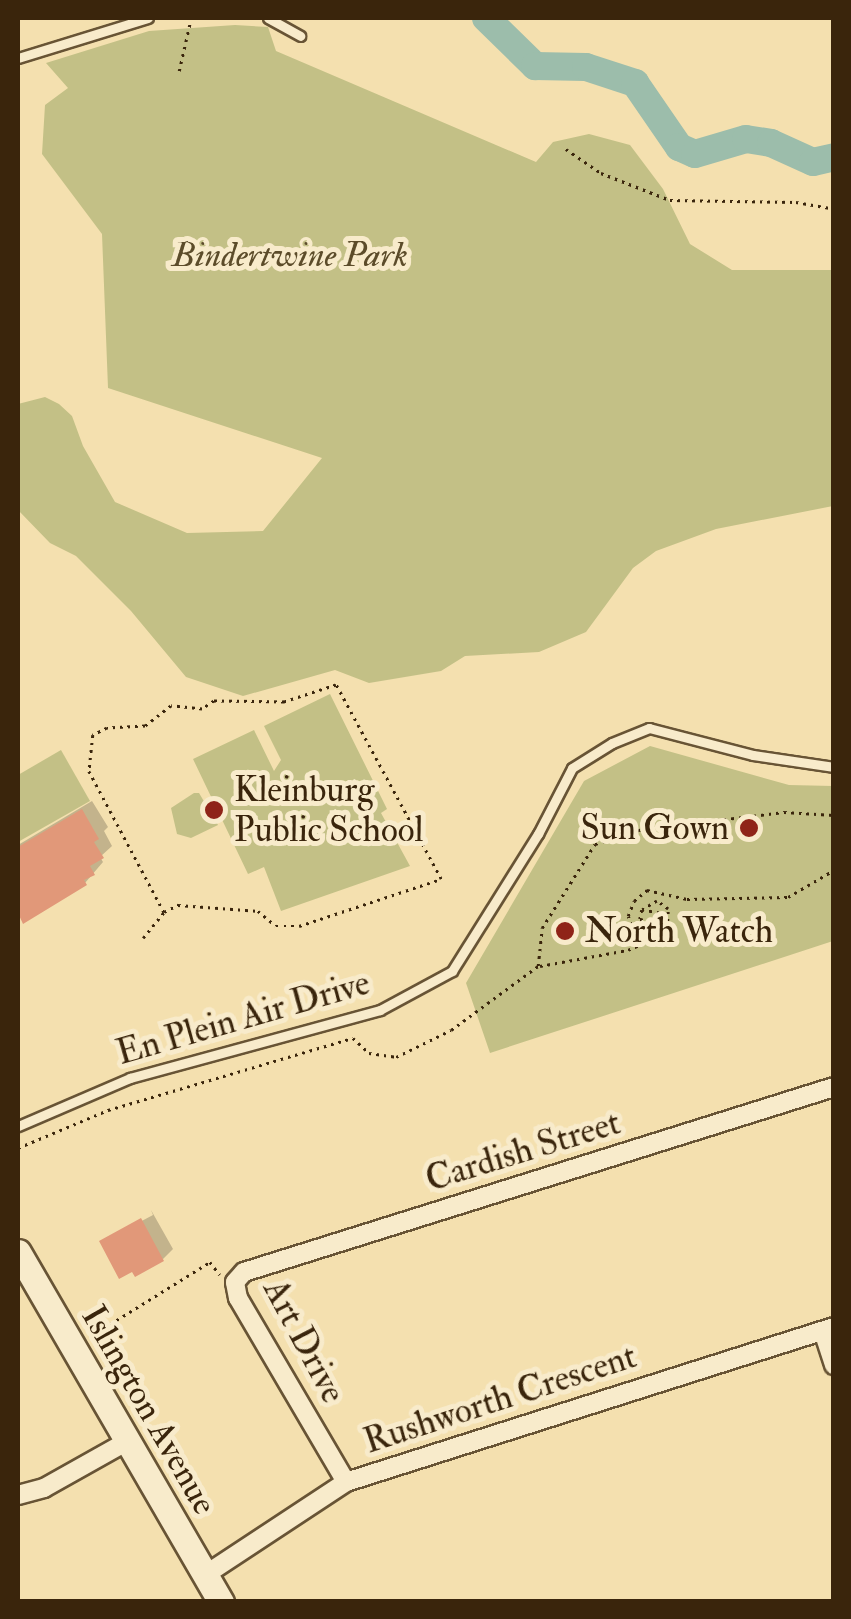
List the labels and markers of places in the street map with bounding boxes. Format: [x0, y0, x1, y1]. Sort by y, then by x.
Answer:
place label: Kleinburg Public School [234, 769, 423, 851]
marker: Kleinburg Public School [203, 799, 225, 821]
place label: Sun Gown [580, 807, 729, 849]
marker: Sun Gown [738, 817, 760, 839]
place label: North Watch [585, 910, 773, 952]
marker: North Watch [554, 920, 576, 942]

